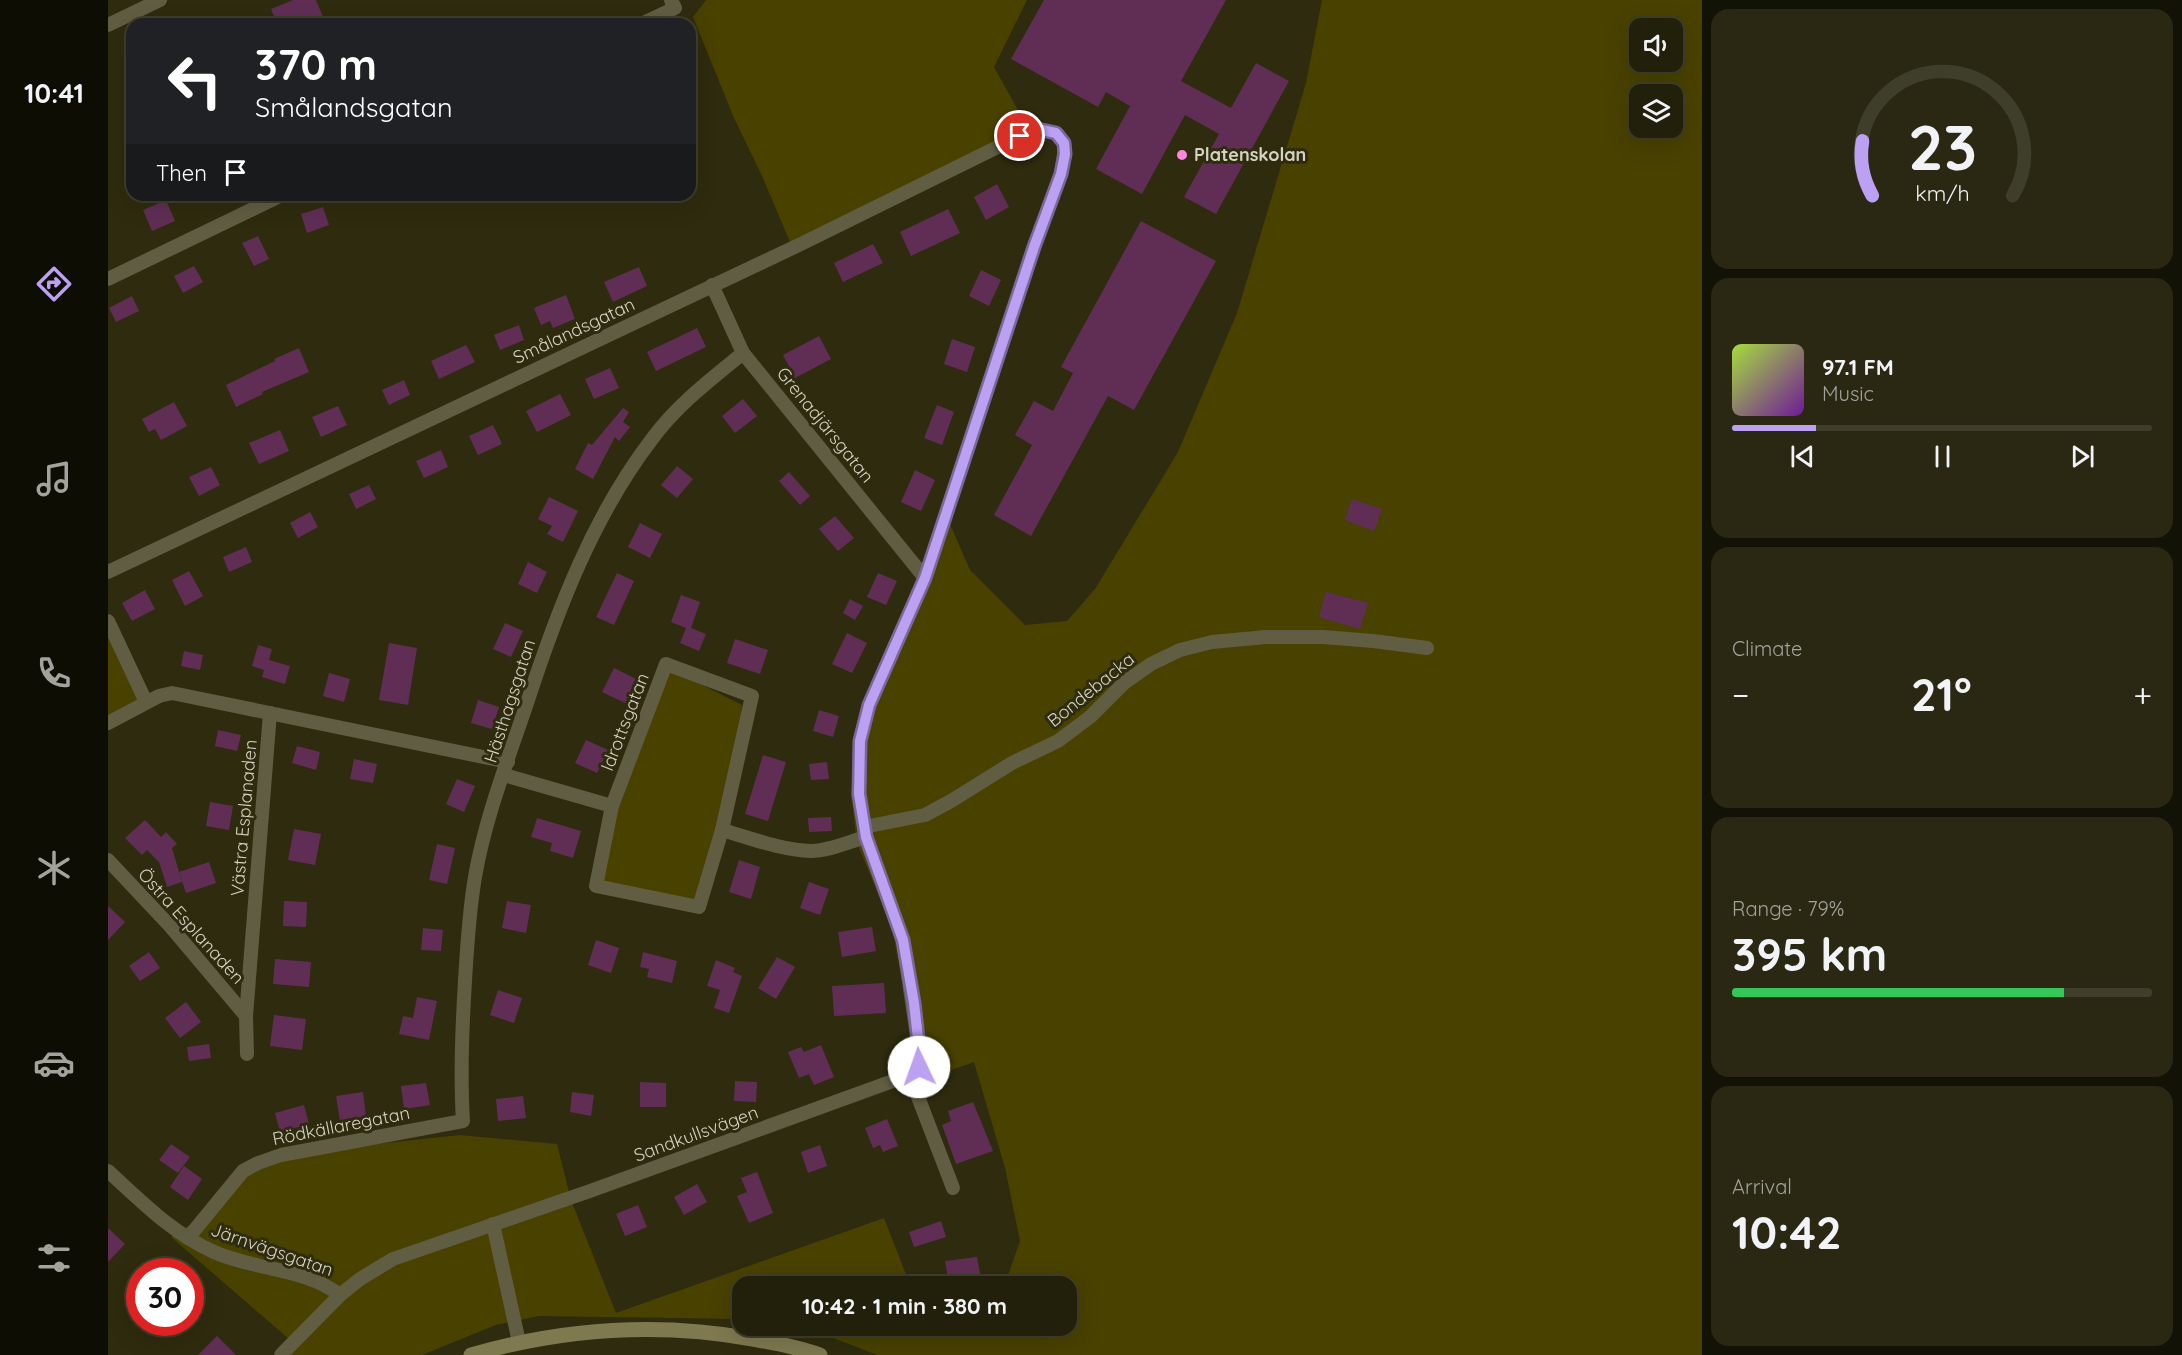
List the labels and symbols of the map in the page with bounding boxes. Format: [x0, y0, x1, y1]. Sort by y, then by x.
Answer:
pin [994, 110, 1045, 161]
place label: Platenskolan [1194, 143, 1306, 166]
marker: Platenskolan [1175, 148, 1189, 162]
street label: Smålandsgatan [509, 292, 638, 369]
street label: Grenadjärsgatan [772, 362, 879, 487]
street label: Hästhagsgatan [479, 636, 540, 766]
street label: Bondebacka [1042, 647, 1139, 732]
street label: Idrottsgatan [595, 669, 654, 774]
street label: Västra Esplanaden [225, 739, 262, 897]
street label: Östra Esplanaden [133, 863, 250, 988]
position arrow [887, 1035, 951, 1099]
street label: Sandkullsvägen [630, 1100, 761, 1167]
street label: Rödkällaregatan [270, 1101, 412, 1150]
street label: Järnvägsgatan [208, 1218, 336, 1281]
speed limit sign: 30 [126, 1258, 204, 1336]

